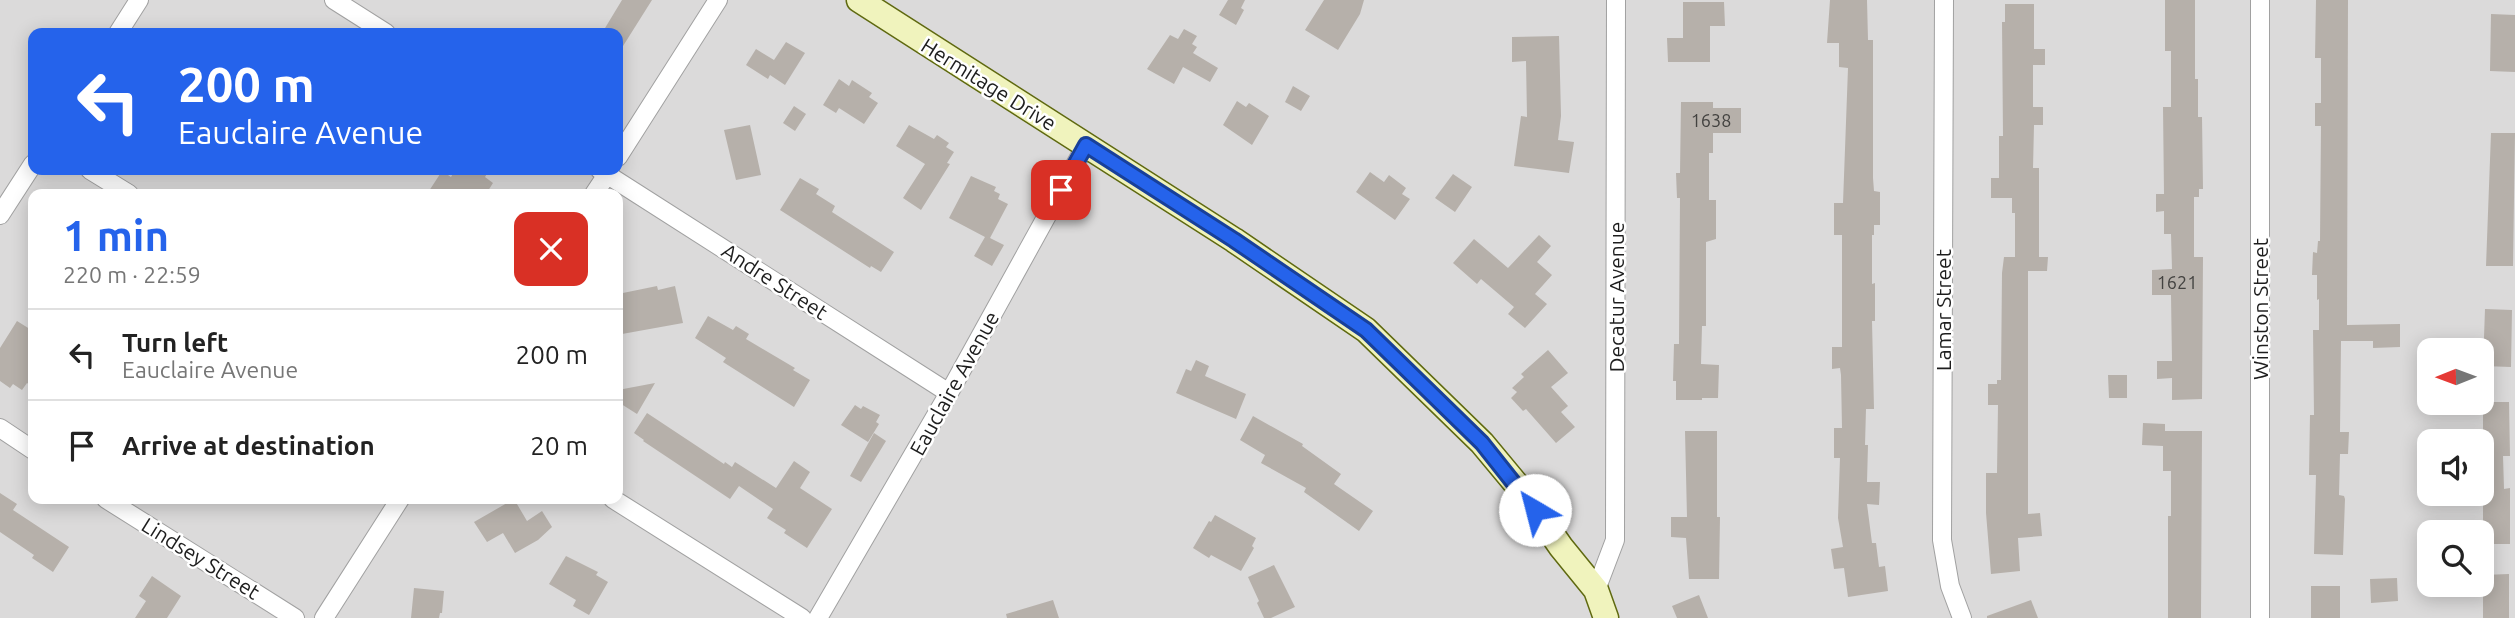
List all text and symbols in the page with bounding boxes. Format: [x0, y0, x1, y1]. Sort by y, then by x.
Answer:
street label: Hermitage Drive [917, 33, 1061, 135]
icon: left [63, 56, 154, 147]
text: 200 m [178, 56, 315, 111]
house number: 1638 [1691, 110, 1731, 130]
text: Eauclaire Avenue [178, 114, 423, 150]
pin [1031, 160, 1091, 220]
icon: arrive [1042, 171, 1080, 209]
text: 1 min [63, 212, 169, 259]
button: close [514, 212, 588, 286]
street label: Decatur Avenue [1604, 222, 1628, 372]
street label: Andre Street [718, 238, 832, 324]
street label: Winston Street [2248, 238, 2272, 380]
street label: Lamar Street [1931, 249, 1955, 371]
text: 220 m · 22:59 [63, 262, 201, 287]
house number: 1621 [2157, 272, 2197, 292]
street label: Eauclaire Avenue [905, 307, 1003, 459]
text: Turn left [122, 328, 228, 357]
icon: left [63, 336, 101, 374]
north arrow [2417, 338, 2494, 415]
map controls [2417, 338, 2494, 597]
text: 200 m [516, 340, 588, 369]
text: Eauclaire Avenue [122, 357, 298, 382]
icon: arrive [63, 427, 101, 465]
button: sound [2417, 429, 2494, 506]
text: Arrive at destination [122, 431, 375, 460]
text: 20 m [530, 431, 588, 460]
position arrow [1498, 473, 1572, 547]
street label: Lindsey Street [138, 512, 264, 604]
button: search [2417, 520, 2494, 597]

